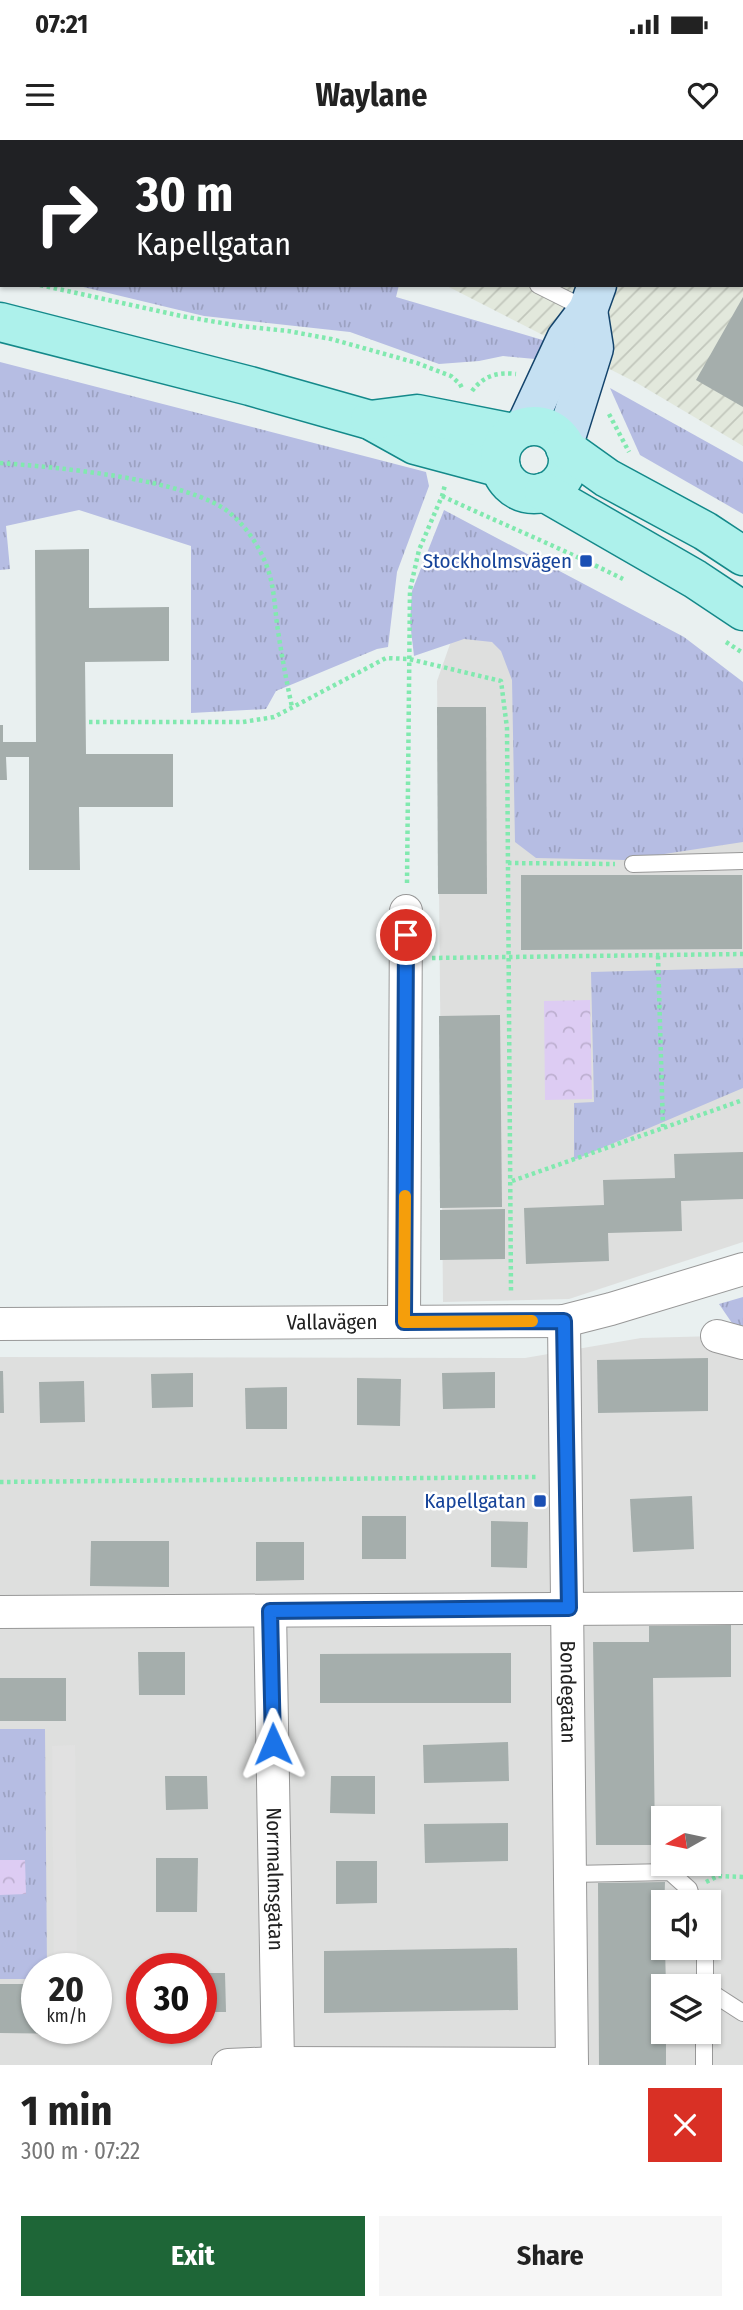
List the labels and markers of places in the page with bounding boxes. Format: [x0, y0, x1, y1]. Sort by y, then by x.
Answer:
place label: Stockholmsvägen [423, 548, 572, 574]
marker: Stockholmsvägen [578, 553, 594, 569]
pin [376, 905, 436, 965]
place label: Kapellgatan [424, 1488, 526, 1514]
marker: Kapellgatan [532, 1493, 548, 1509]

